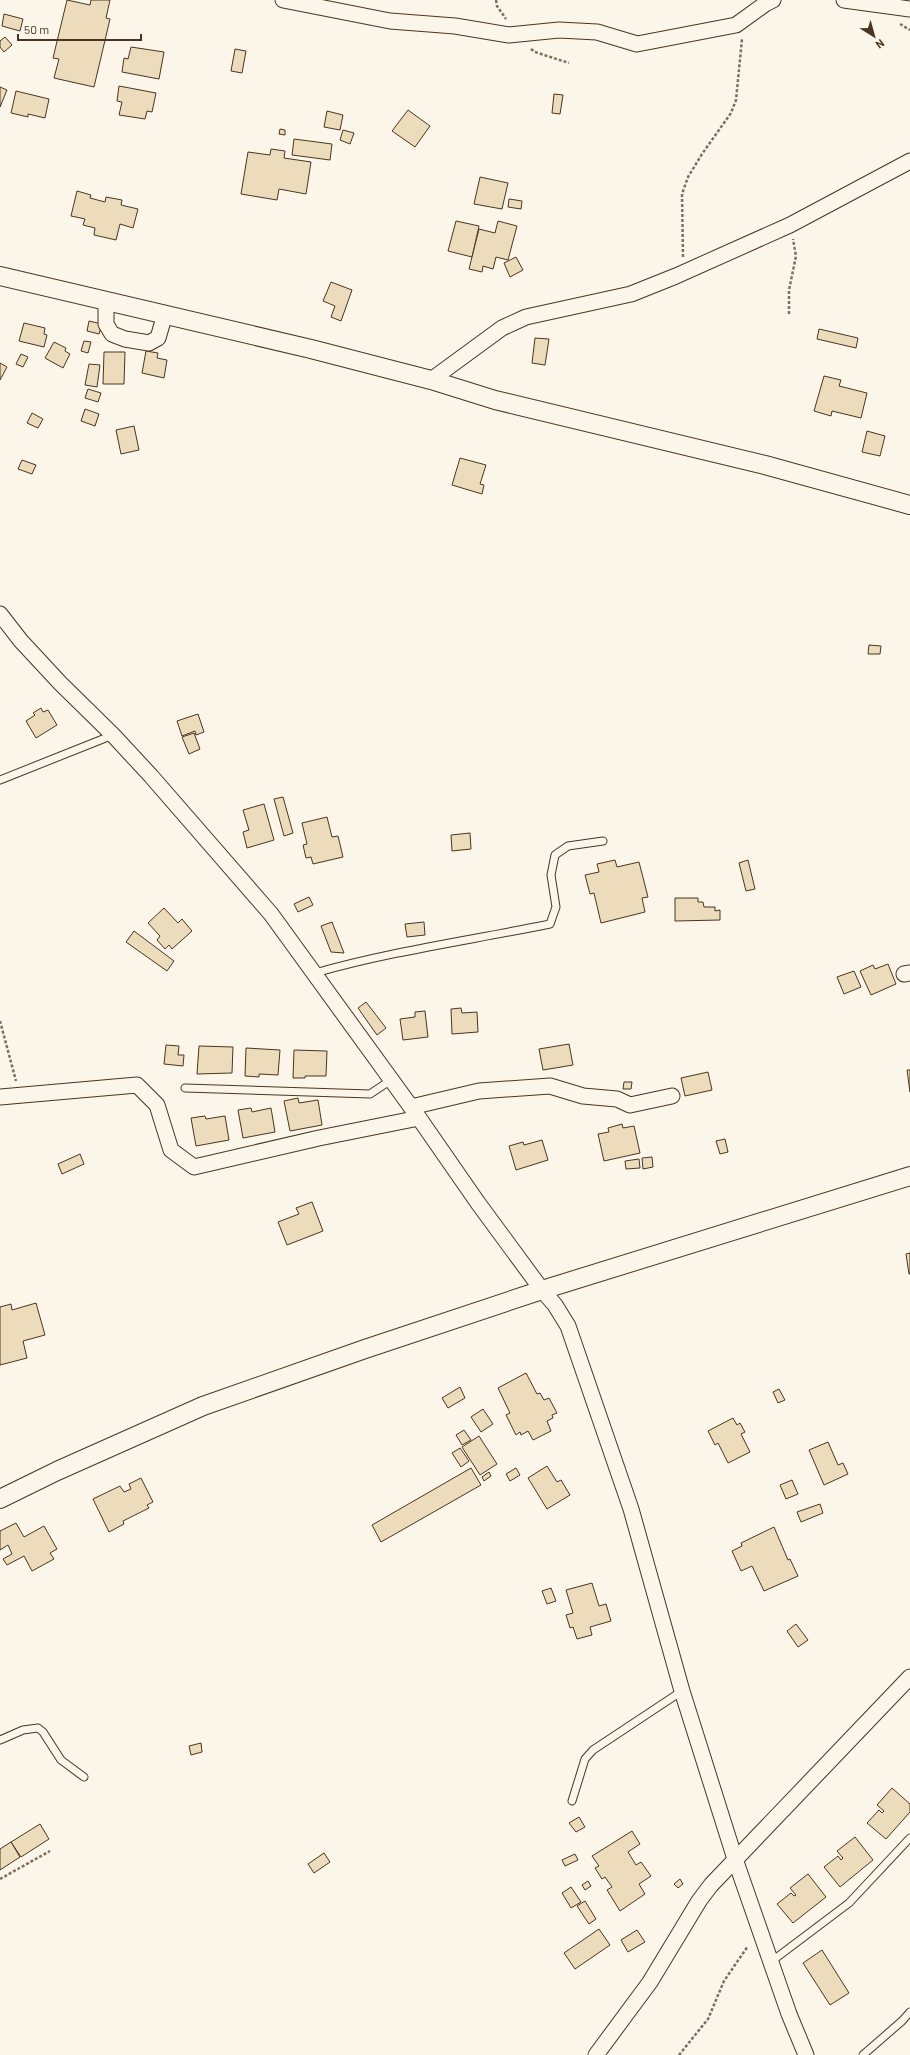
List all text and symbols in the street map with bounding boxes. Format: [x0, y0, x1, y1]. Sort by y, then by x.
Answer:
scale bar [18, 16, 141, 42]
north arrow [854, 16, 894, 56]
text: 50 m [24, 22, 49, 36]
text: N [873, 37, 887, 52]

